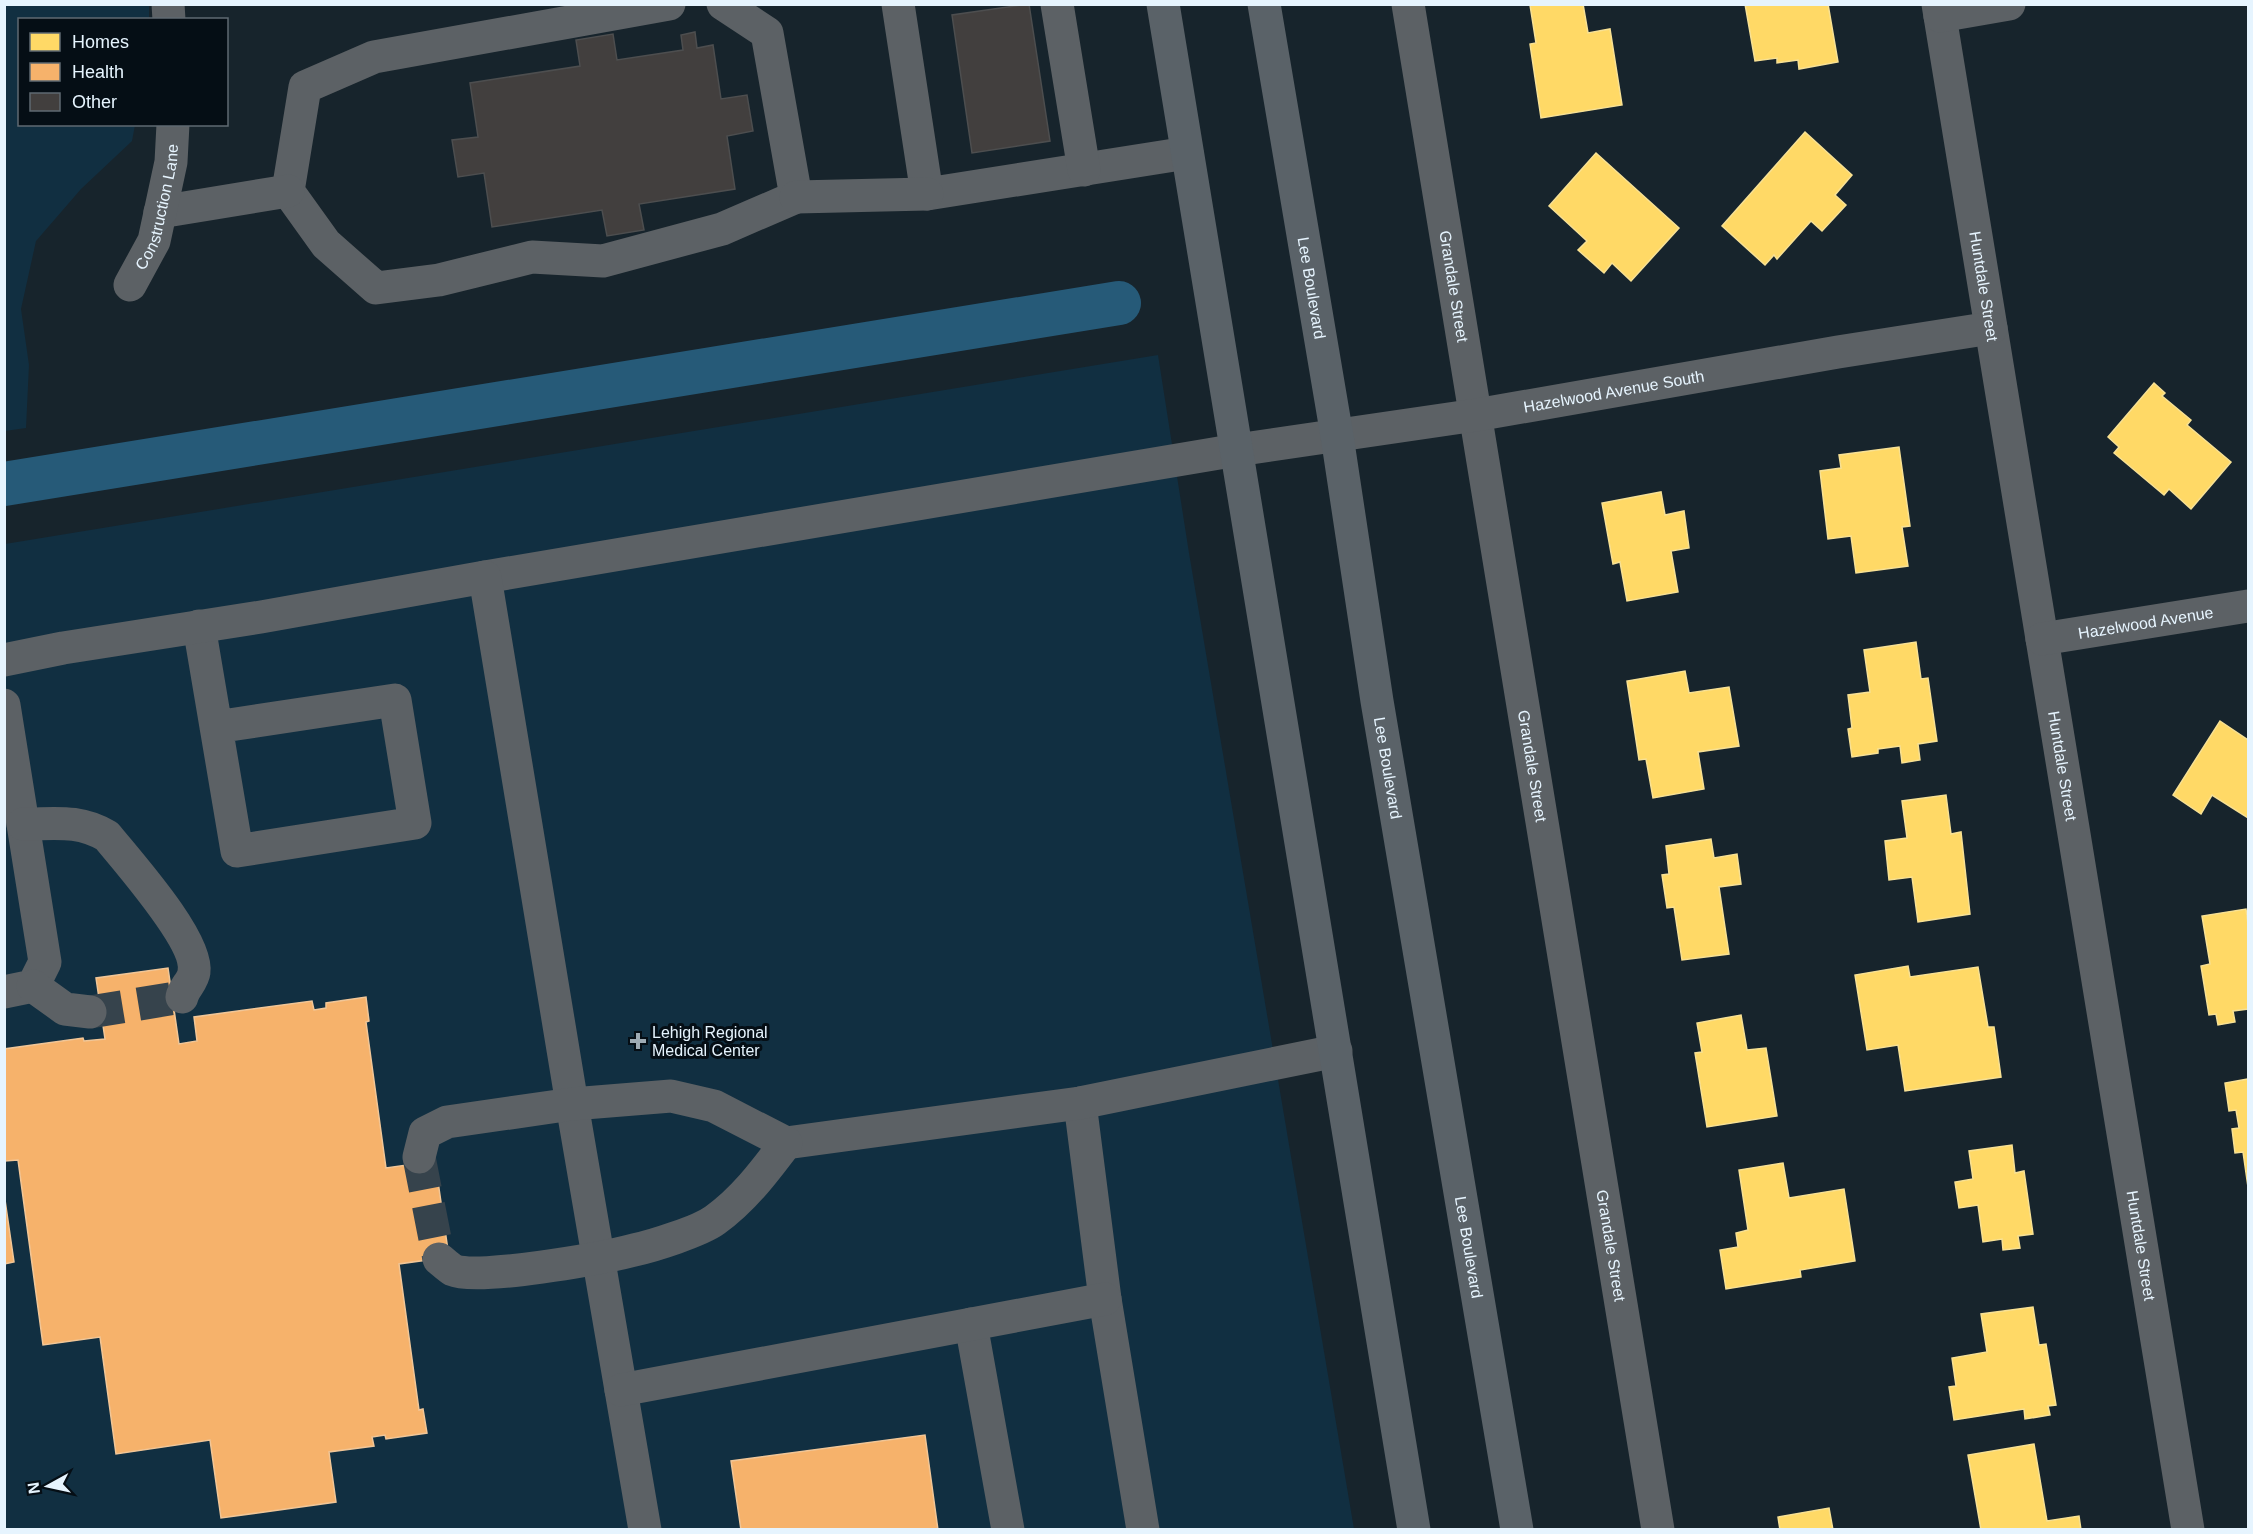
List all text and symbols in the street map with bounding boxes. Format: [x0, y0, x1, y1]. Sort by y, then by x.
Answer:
legend [18, 18, 228, 126]
text: Homes [72, 32, 129, 52]
text: Health [72, 62, 124, 82]
text: Other [72, 92, 117, 112]
street label: Construction Lane [132, 143, 180, 272]
street label: Grandale Street [1437, 229, 1472, 344]
street label: Huntdale Street [1967, 230, 2002, 343]
street label: Lee Boulevard [1295, 236, 1329, 340]
street label: Hazelwood Avenue South [1522, 367, 1705, 415]
street label: Hazelwood Avenue [2077, 603, 2215, 642]
street label: Grandale Street [1515, 709, 1550, 824]
street label: Huntdale Street [2045, 710, 2080, 823]
street label: Lee Boulevard [1371, 716, 1405, 820]
place label: Lehigh Regional Medical Center [652, 1024, 768, 1059]
marker: Lehigh Regional Medical Center [629, 1032, 647, 1050]
street label: Grandale Street [1594, 1188, 1629, 1303]
street label: Huntdale Street [2124, 1189, 2159, 1302]
street label: Lee Boulevard [1452, 1195, 1486, 1299]
north arrow [18, 1456, 78, 1516]
text: N [24, 1481, 43, 1495]

